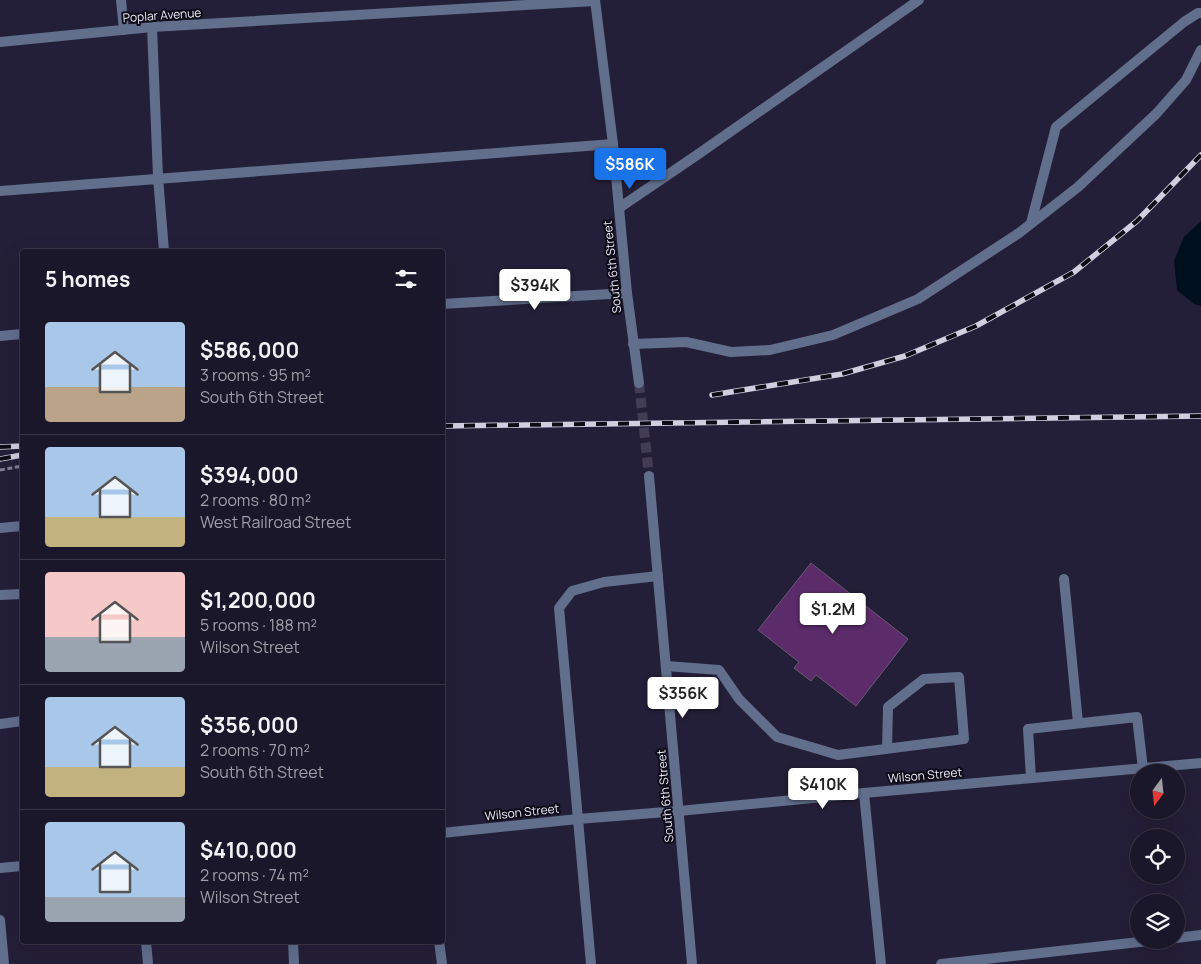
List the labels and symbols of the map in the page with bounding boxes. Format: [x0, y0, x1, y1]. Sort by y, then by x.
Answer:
street label: Poplar Avenue [122, 4, 202, 26]
pin: $586K [595, 148, 665, 190]
street label: South 6th Street [599, 220, 625, 314]
pin: $394K [500, 268, 570, 311]
pin: $1.2M [798, 592, 868, 635]
pin: $356K [648, 676, 718, 719]
street label: South 6th Street [652, 749, 678, 843]
street label: Wilson Street [887, 763, 963, 787]
north arrow [1130, 764, 1185, 819]
pin: $410K [788, 768, 858, 810]
street label: Wilson Street [484, 800, 560, 824]

